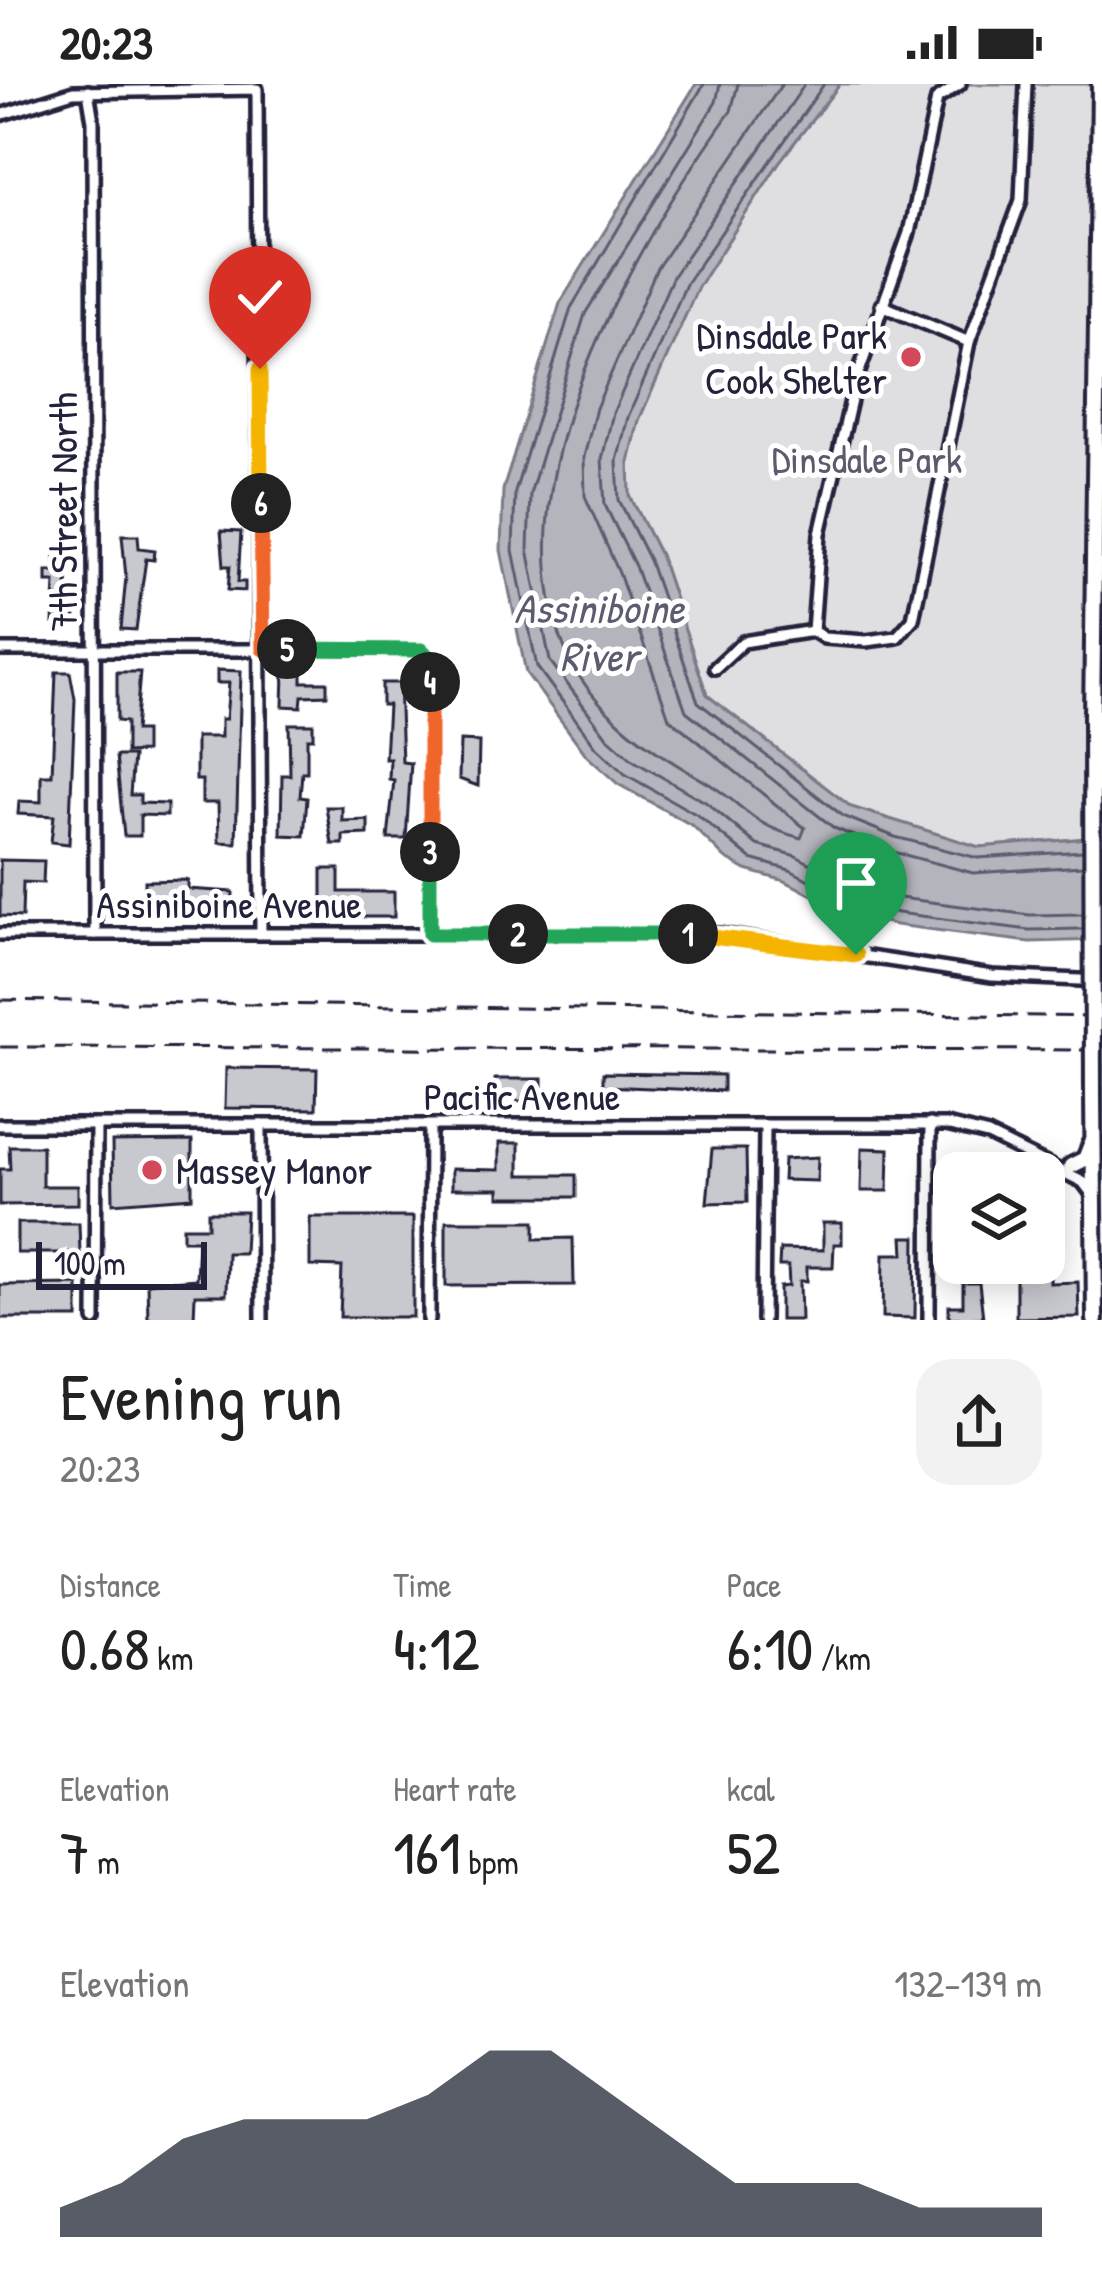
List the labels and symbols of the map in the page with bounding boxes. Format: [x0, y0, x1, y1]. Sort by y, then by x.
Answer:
pin [209, 246, 311, 369]
place label: Dinsdale Park Cook Shelter [696, 308, 887, 406]
marker: Dinsdale Park Cook Shelter [898, 344, 924, 370]
street label: 7th Street North [36, 392, 89, 632]
park label: Dinsdale Park [772, 432, 962, 485]
pin: 6 [231, 473, 291, 533]
water label: Assiniboine River [514, 579, 686, 684]
pin: 5 [257, 619, 317, 679]
pin: 4 [400, 652, 460, 712]
pin: 3 [400, 822, 460, 882]
pin [805, 832, 907, 955]
street label: Assiniboine Avenue [96, 877, 362, 930]
pin: 2 [488, 904, 548, 964]
pin: 1 [658, 904, 718, 964]
street label: Pacific Avenue [424, 1069, 620, 1122]
place label: Massey Manor [176, 1143, 372, 1196]
marker: Massey Manor [139, 1157, 165, 1183]
scale bar [36, 1236, 207, 1289]

